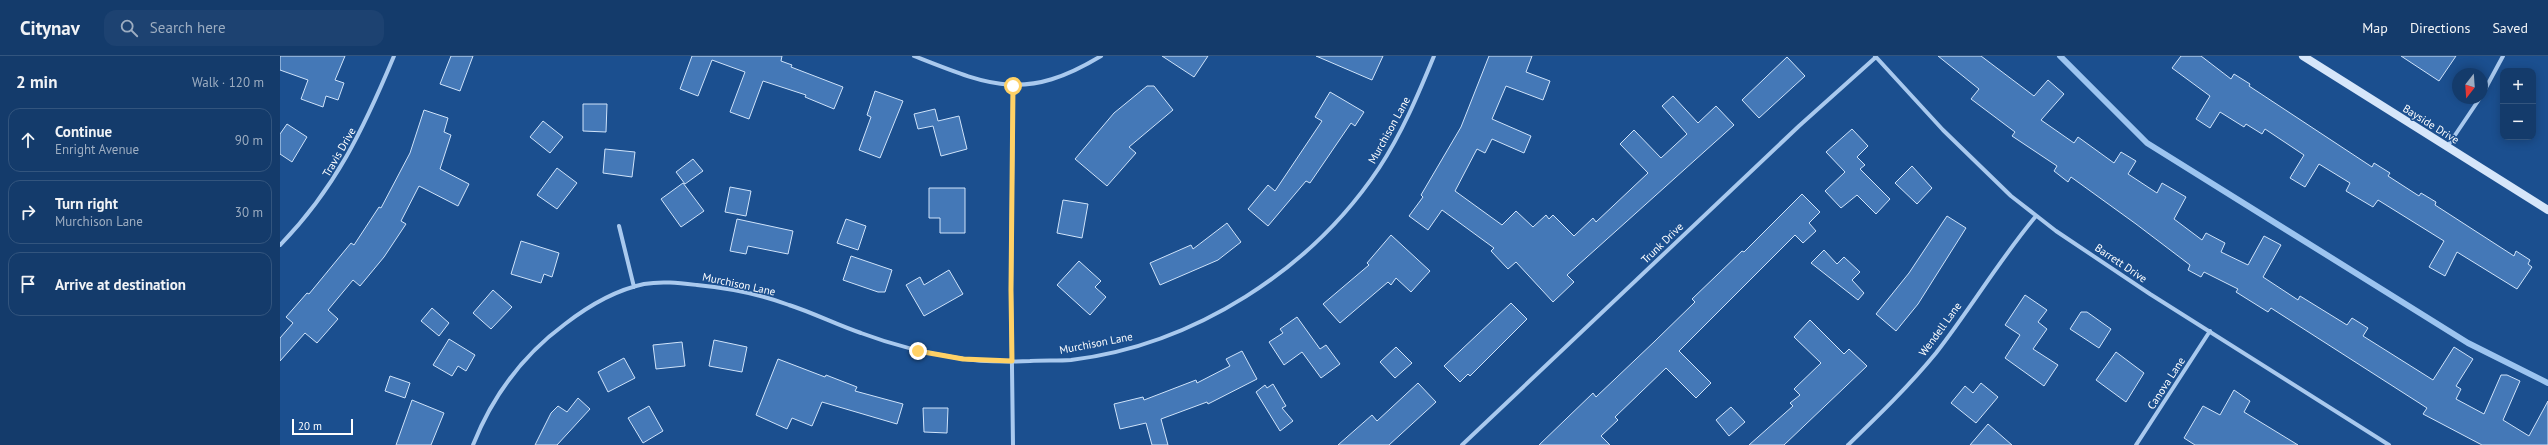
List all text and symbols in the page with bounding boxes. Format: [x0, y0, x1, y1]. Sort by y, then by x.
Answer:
search box [104, 10, 384, 46]
text: Citynav [20, 16, 80, 40]
icon: search [118, 17, 140, 39]
text: Search here [150, 18, 226, 37]
text: Map [2362, 19, 2388, 37]
text: Directions [2410, 19, 2470, 37]
text: Saved [2492, 19, 2528, 37]
north arrow [2452, 68, 2488, 104]
map controls [2500, 68, 2536, 140]
button: + [2500, 68, 2536, 104]
text: 2 min [16, 71, 57, 93]
text: Walk · 120 m [192, 74, 264, 91]
route start [1004, 77, 1022, 95]
street label: Murchison Lane [1365, 94, 1413, 166]
street label: Bayside Drive [2400, 101, 2462, 147]
button: − [2500, 104, 2536, 140]
text: Continue [55, 122, 112, 141]
street label: Travis Drive [319, 124, 359, 179]
icon: ahead [17, 129, 39, 151]
text: 90 m [235, 132, 263, 149]
text: Enright Avenue [55, 141, 139, 158]
text: Turn right [55, 194, 118, 213]
icon: right [17, 201, 39, 223]
text: 30 m [235, 204, 263, 221]
text: Murchison Lane [55, 213, 143, 230]
street label: Trunk Drive [1638, 219, 1686, 267]
street label: Barrett Drive [2092, 240, 2150, 286]
street label: Murchison Lane [701, 269, 777, 299]
icon: arrive [17, 273, 39, 295]
text: Arrive at destination [55, 275, 186, 294]
street label: Wendell Lane [1916, 299, 1965, 359]
street label: Murchison Lane [1058, 329, 1134, 357]
route end [909, 342, 927, 360]
street label: Canova Lane [2144, 354, 2188, 412]
scale bar [292, 417, 353, 436]
text: 20 m [298, 419, 322, 433]

